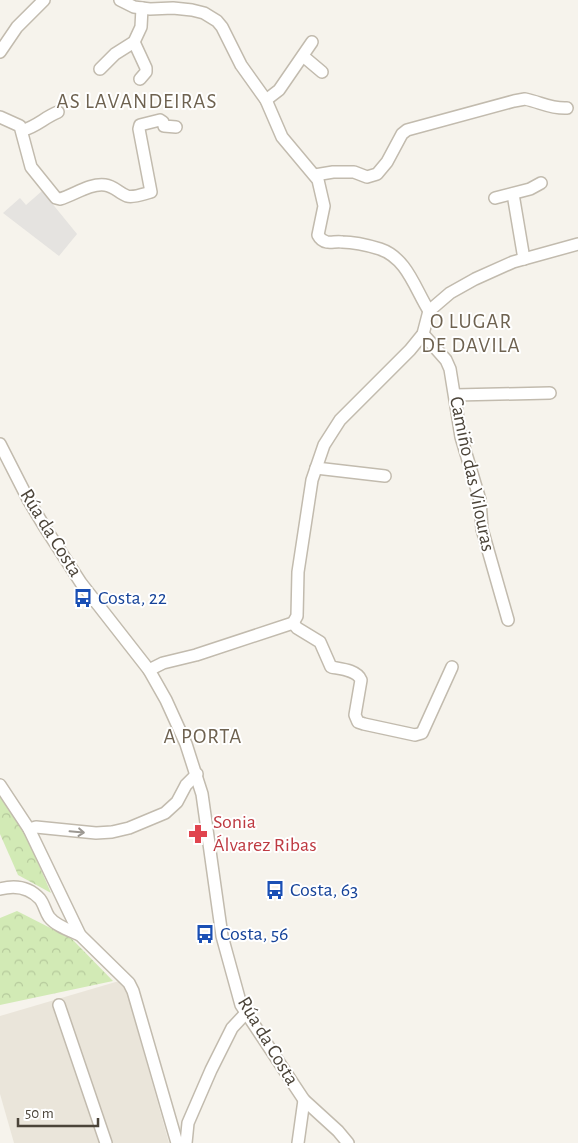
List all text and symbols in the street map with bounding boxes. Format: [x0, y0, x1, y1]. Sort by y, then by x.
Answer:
district label: AS LAVANDEIRAS [57, 91, 217, 112]
district label: O LUGAR DE DAVILA [421, 311, 521, 356]
street label: Camiño das Vilouras [446, 395, 498, 553]
street label: Rúa da Costa [16, 486, 86, 580]
bus stop icon: Costa, 22 [72, 587, 94, 609]
place label: Costa, 22 [98, 588, 167, 608]
district label: A PORTA [163, 726, 243, 747]
place label: Sonia Álvarez Ribas [213, 812, 317, 855]
pharmacy icon: Sonia Álvarez Ribas [187, 823, 209, 845]
one-way arrow [69, 827, 85, 837]
bus stop icon: Costa, 63 [264, 879, 286, 901]
place label: Costa, 63 [290, 880, 358, 900]
bus stop icon: Costa, 56 [194, 923, 216, 945]
place label: Costa, 56 [220, 924, 288, 944]
street label: Rúa da Costa [234, 993, 302, 1089]
scale bar [18, 1096, 98, 1128]
text: 50 m [25, 1106, 54, 1121]

